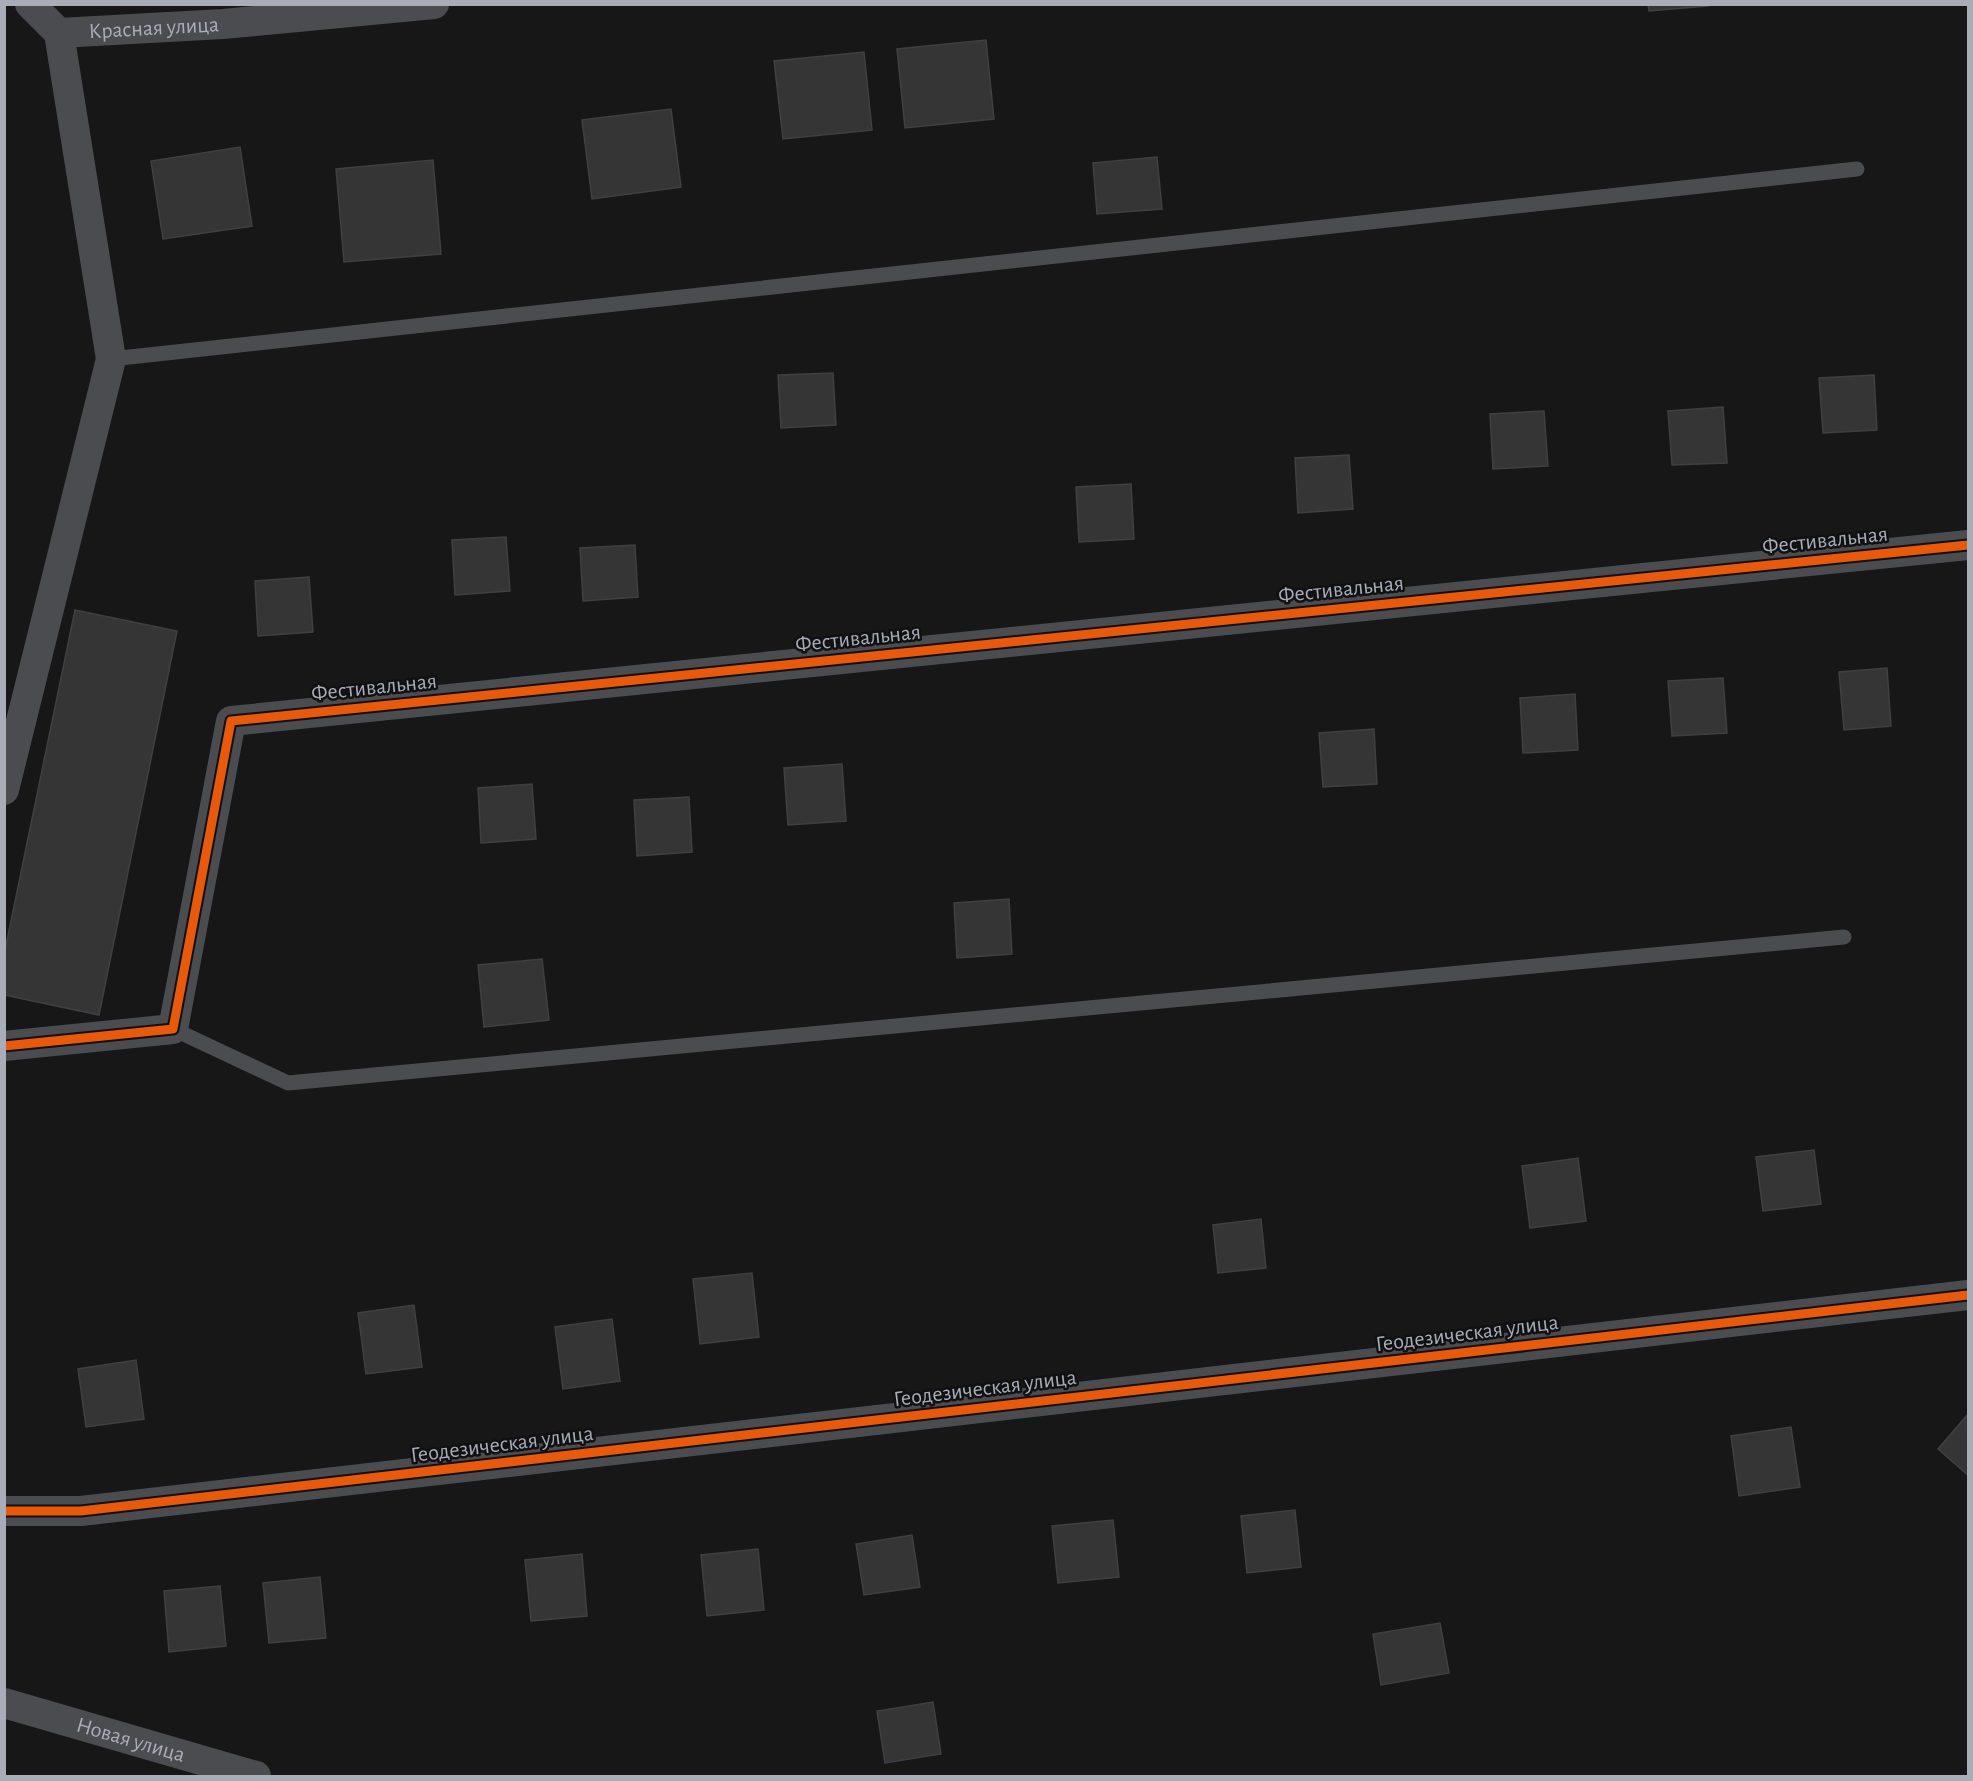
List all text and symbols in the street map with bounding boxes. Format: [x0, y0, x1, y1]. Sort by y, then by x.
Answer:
street label: Красная улица [88, 13, 220, 42]
street label: Фестивальная [1761, 522, 1889, 558]
street label: Фестивальная [1277, 571, 1405, 607]
street label: Фестивальная [794, 620, 922, 656]
street label: Фестивальная [310, 669, 438, 705]
street label: Геодезическая улица [1374, 1311, 1560, 1355]
street label: Геодезическая улица [892, 1366, 1078, 1410]
street label: Геодезическая улица [409, 1422, 595, 1466]
street label: Новая улица [74, 1714, 188, 1766]

